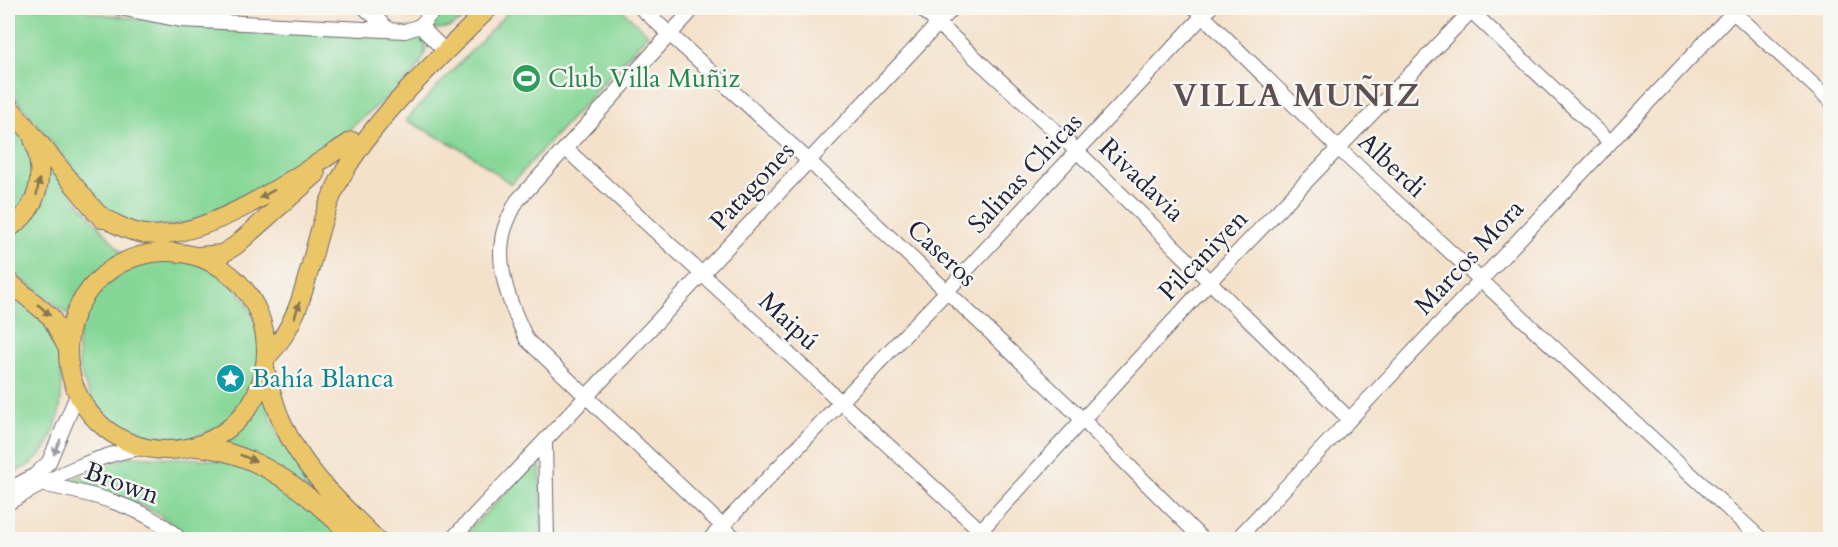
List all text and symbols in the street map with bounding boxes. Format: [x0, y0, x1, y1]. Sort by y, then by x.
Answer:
place label: Club Villa Muñiz [548, 61, 740, 96]
sports icon: Club Villa Muñiz [511, 62, 543, 94]
district label: VILLA MUÑIZ [1173, 74, 1421, 118]
street label: Salinas Chicas [960, 105, 1090, 241]
street label: Alberdi [1350, 124, 1434, 206]
street label: Rivadavia [1092, 130, 1192, 230]
street label: Patagones [702, 134, 802, 238]
one-way arrow [34, 177, 43, 196]
one-way arrow [258, 189, 275, 199]
street label: Marcos Mora [1406, 192, 1532, 322]
street label: Pilcaniyen [1151, 201, 1256, 308]
street label: Caseros [899, 212, 985, 294]
street label: Maipú [751, 284, 827, 358]
one-way arrow [293, 301, 303, 319]
one-way arrow [36, 303, 51, 317]
place label: Bahía Blanca [252, 361, 394, 396]
place icon: Bahía Blanca [215, 362, 247, 394]
one-way arrow [52, 439, 62, 457]
street label: Brown [80, 453, 164, 513]
one-way arrow [239, 454, 257, 463]

